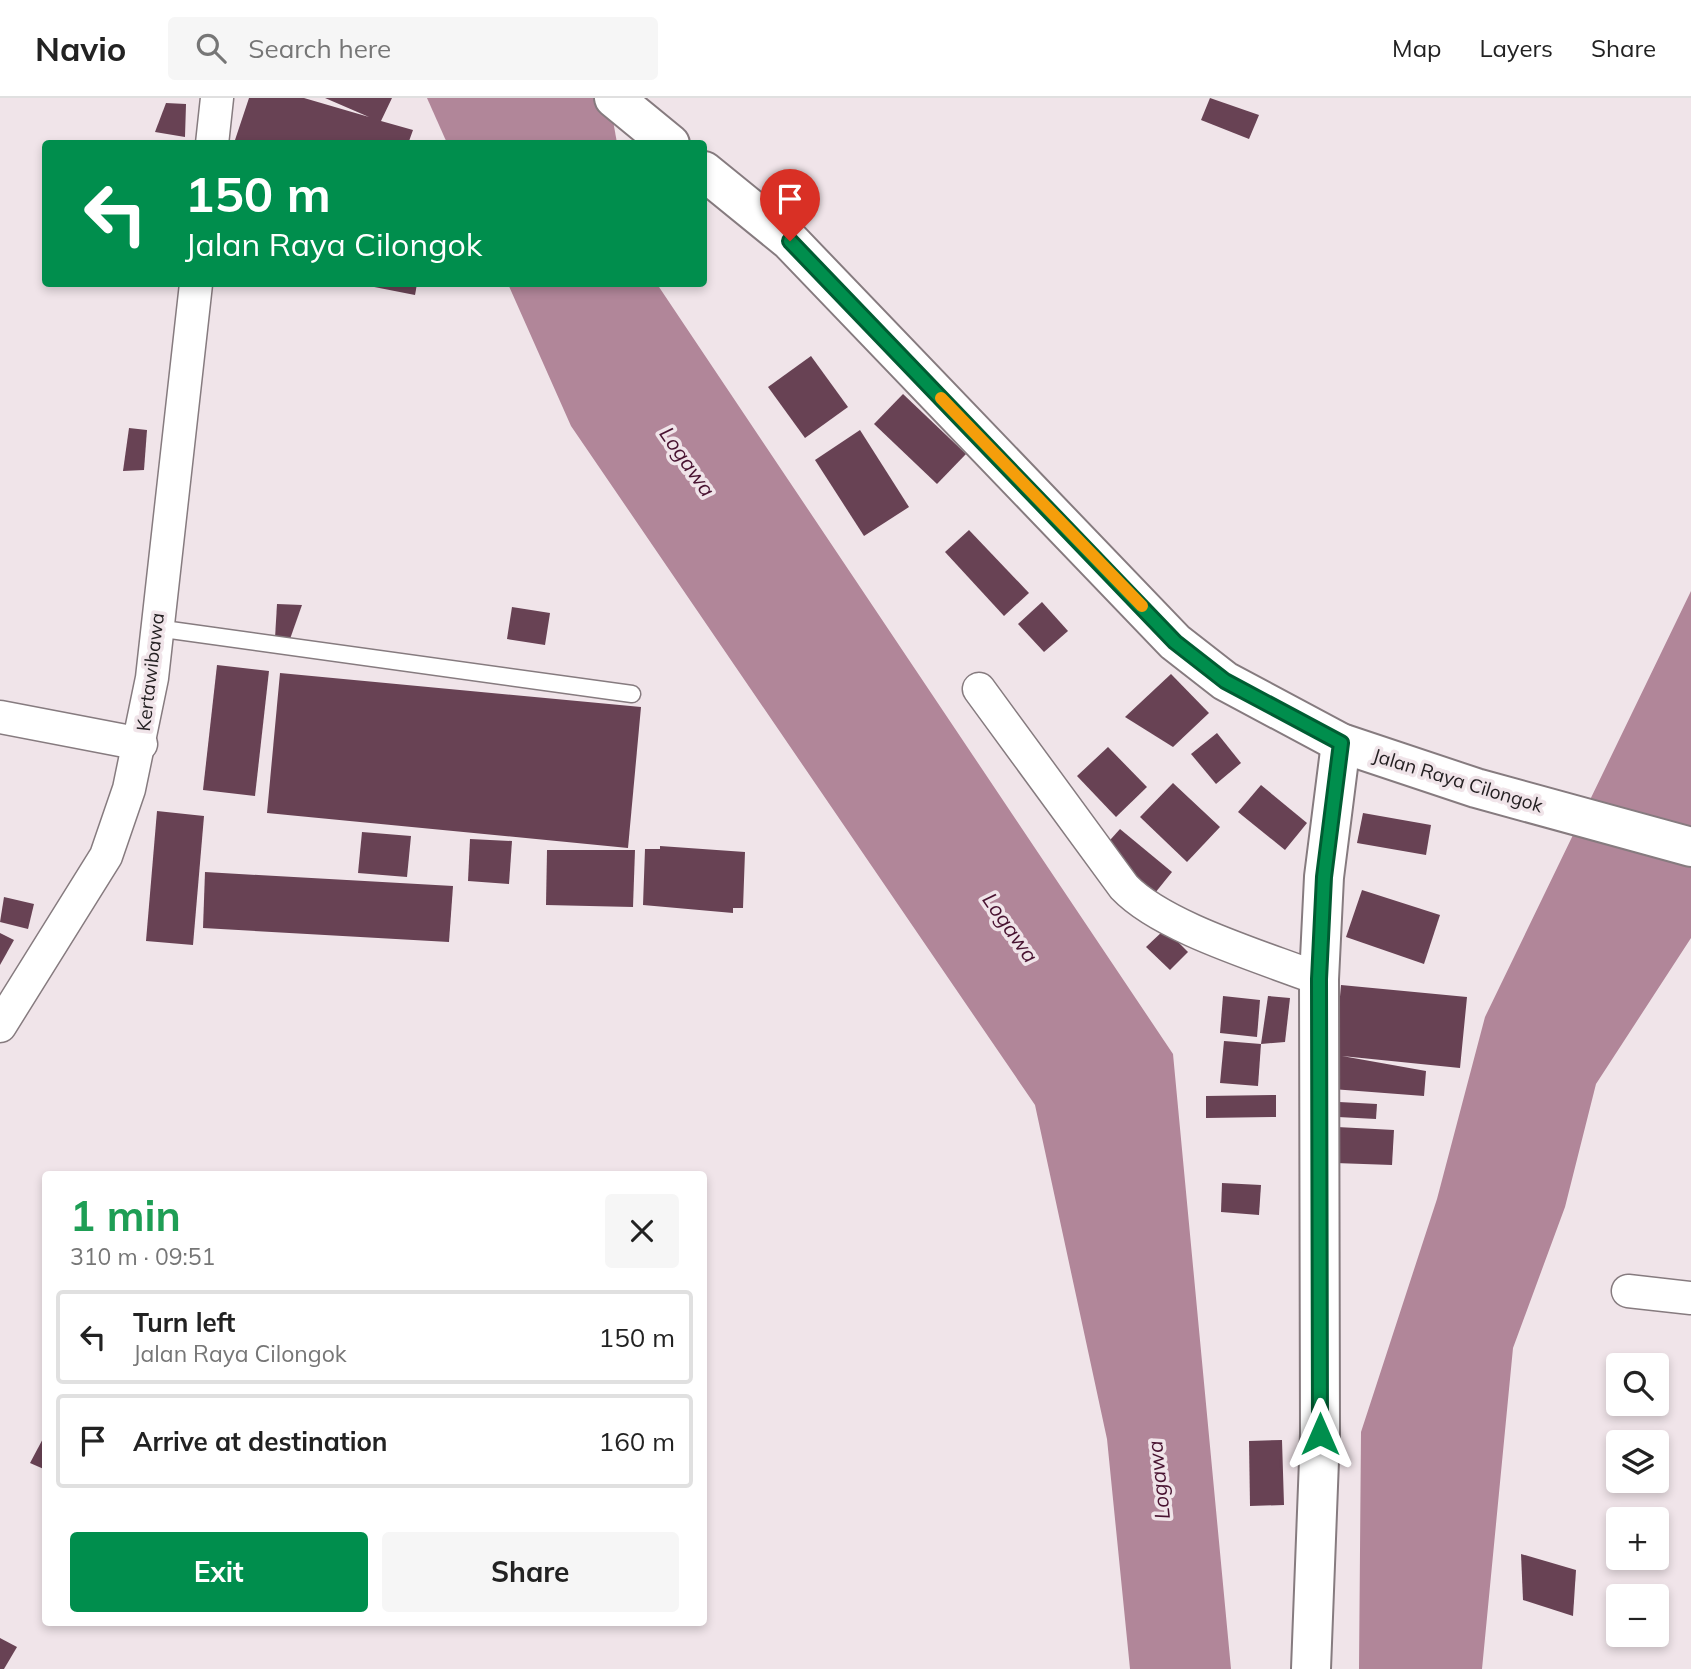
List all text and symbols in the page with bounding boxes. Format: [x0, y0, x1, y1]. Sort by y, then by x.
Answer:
search box [168, 17, 658, 80]
text: Navio [35, 28, 126, 69]
icon: search [192, 29, 230, 67]
text: Search here [248, 32, 391, 65]
text: Map [1392, 33, 1441, 63]
text: Layers [1479, 33, 1553, 63]
text: Share [1591, 33, 1656, 63]
text: 150 m [185, 163, 331, 224]
icon: left [70, 168, 161, 259]
pin [760, 169, 820, 241]
icon: arrive [771, 180, 809, 218]
text: Jalan Raya Cilongok [185, 224, 482, 264]
water label: Logawa [654, 422, 721, 501]
street label: Kertawibawa [131, 611, 169, 733]
street label: Jalan Raya Cilongok [1370, 743, 1546, 817]
water label: Logawa [977, 888, 1044, 967]
text: 1 min [70, 1189, 181, 1242]
button: close [605, 1194, 679, 1268]
text: 310 m · 09:51 [70, 1242, 215, 1271]
text: Turn left [133, 1306, 235, 1339]
icon: left [74, 1318, 112, 1356]
text: 150 m [599, 1321, 675, 1354]
text: Jalan Raya Cilongok [133, 1339, 347, 1368]
map controls [1606, 1353, 1669, 1647]
button: search [1606, 1353, 1669, 1416]
position arrow [1283, 1397, 1357, 1471]
icon: arrive [74, 1422, 112, 1460]
text: Arrive at destination [133, 1425, 388, 1458]
text: 160 m [599, 1425, 675, 1458]
button: layers [1606, 1430, 1669, 1493]
water label: Logawa [1141, 1439, 1175, 1521]
button: + [1606, 1507, 1669, 1570]
button: Exit [70, 1532, 368, 1612]
button: Share [382, 1532, 679, 1612]
button: − [1606, 1584, 1669, 1647]

